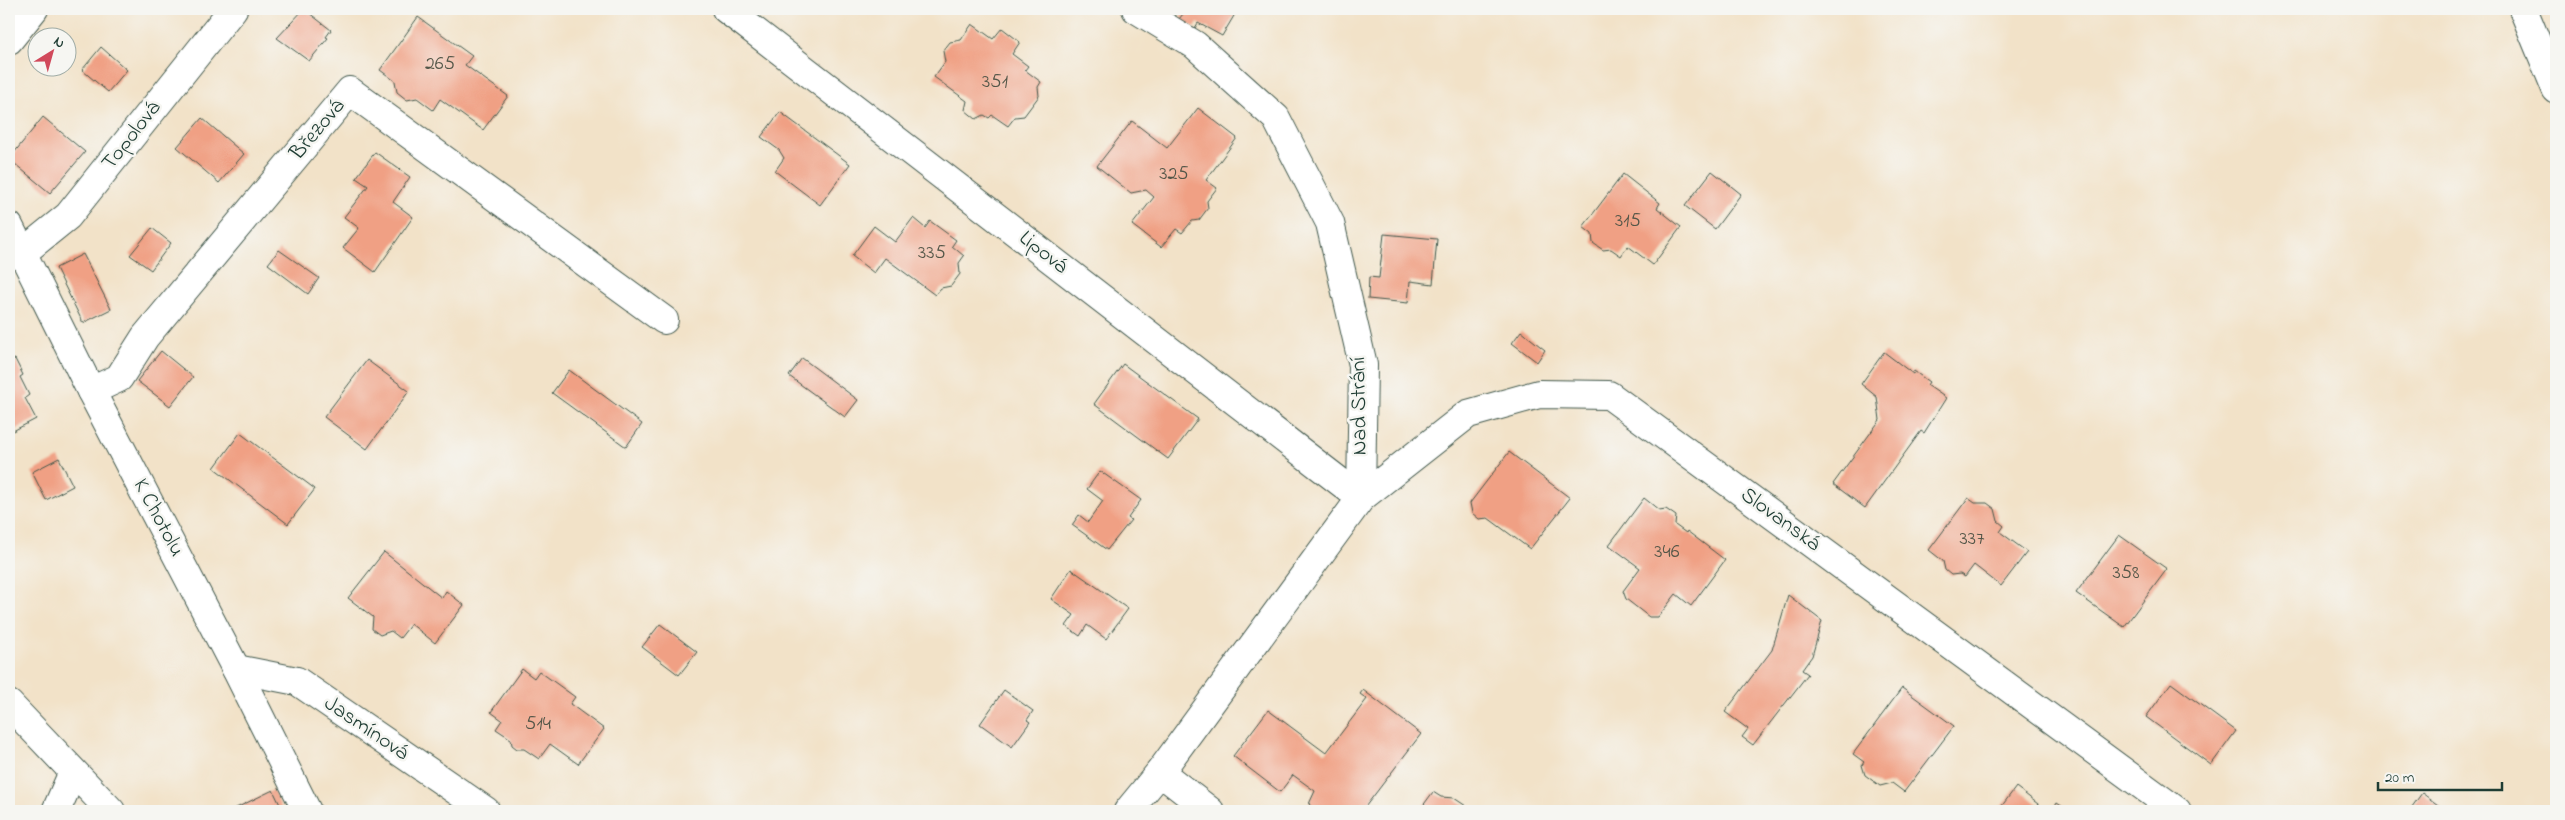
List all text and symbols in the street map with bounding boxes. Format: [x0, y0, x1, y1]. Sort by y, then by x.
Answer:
north arrow [28, 28, 78, 78]
text: N [49, 32, 69, 54]
house number: 265 [425, 50, 455, 79]
house number: 351 [982, 68, 1008, 97]
street label: Březová [282, 92, 353, 169]
street label: Topolová [95, 94, 169, 178]
house number: 325 [1159, 160, 1189, 189]
house number: 315 [1615, 207, 1641, 236]
street label: Lipová [1011, 223, 1075, 283]
house number: 335 [918, 239, 946, 268]
street label: Nad Strání [1343, 356, 1377, 456]
street label: K Chotolu [124, 473, 192, 563]
street label: Slovanská [1733, 480, 1827, 560]
house number: 337 [1960, 525, 1984, 554]
house number: 346 [1654, 538, 1680, 567]
house number: 358 [2112, 559, 2140, 588]
street label: Jasmínová [317, 689, 415, 769]
house number: 514 [525, 710, 551, 739]
scale bar [2378, 760, 2501, 792]
text: 20 m [2385, 767, 2415, 789]

